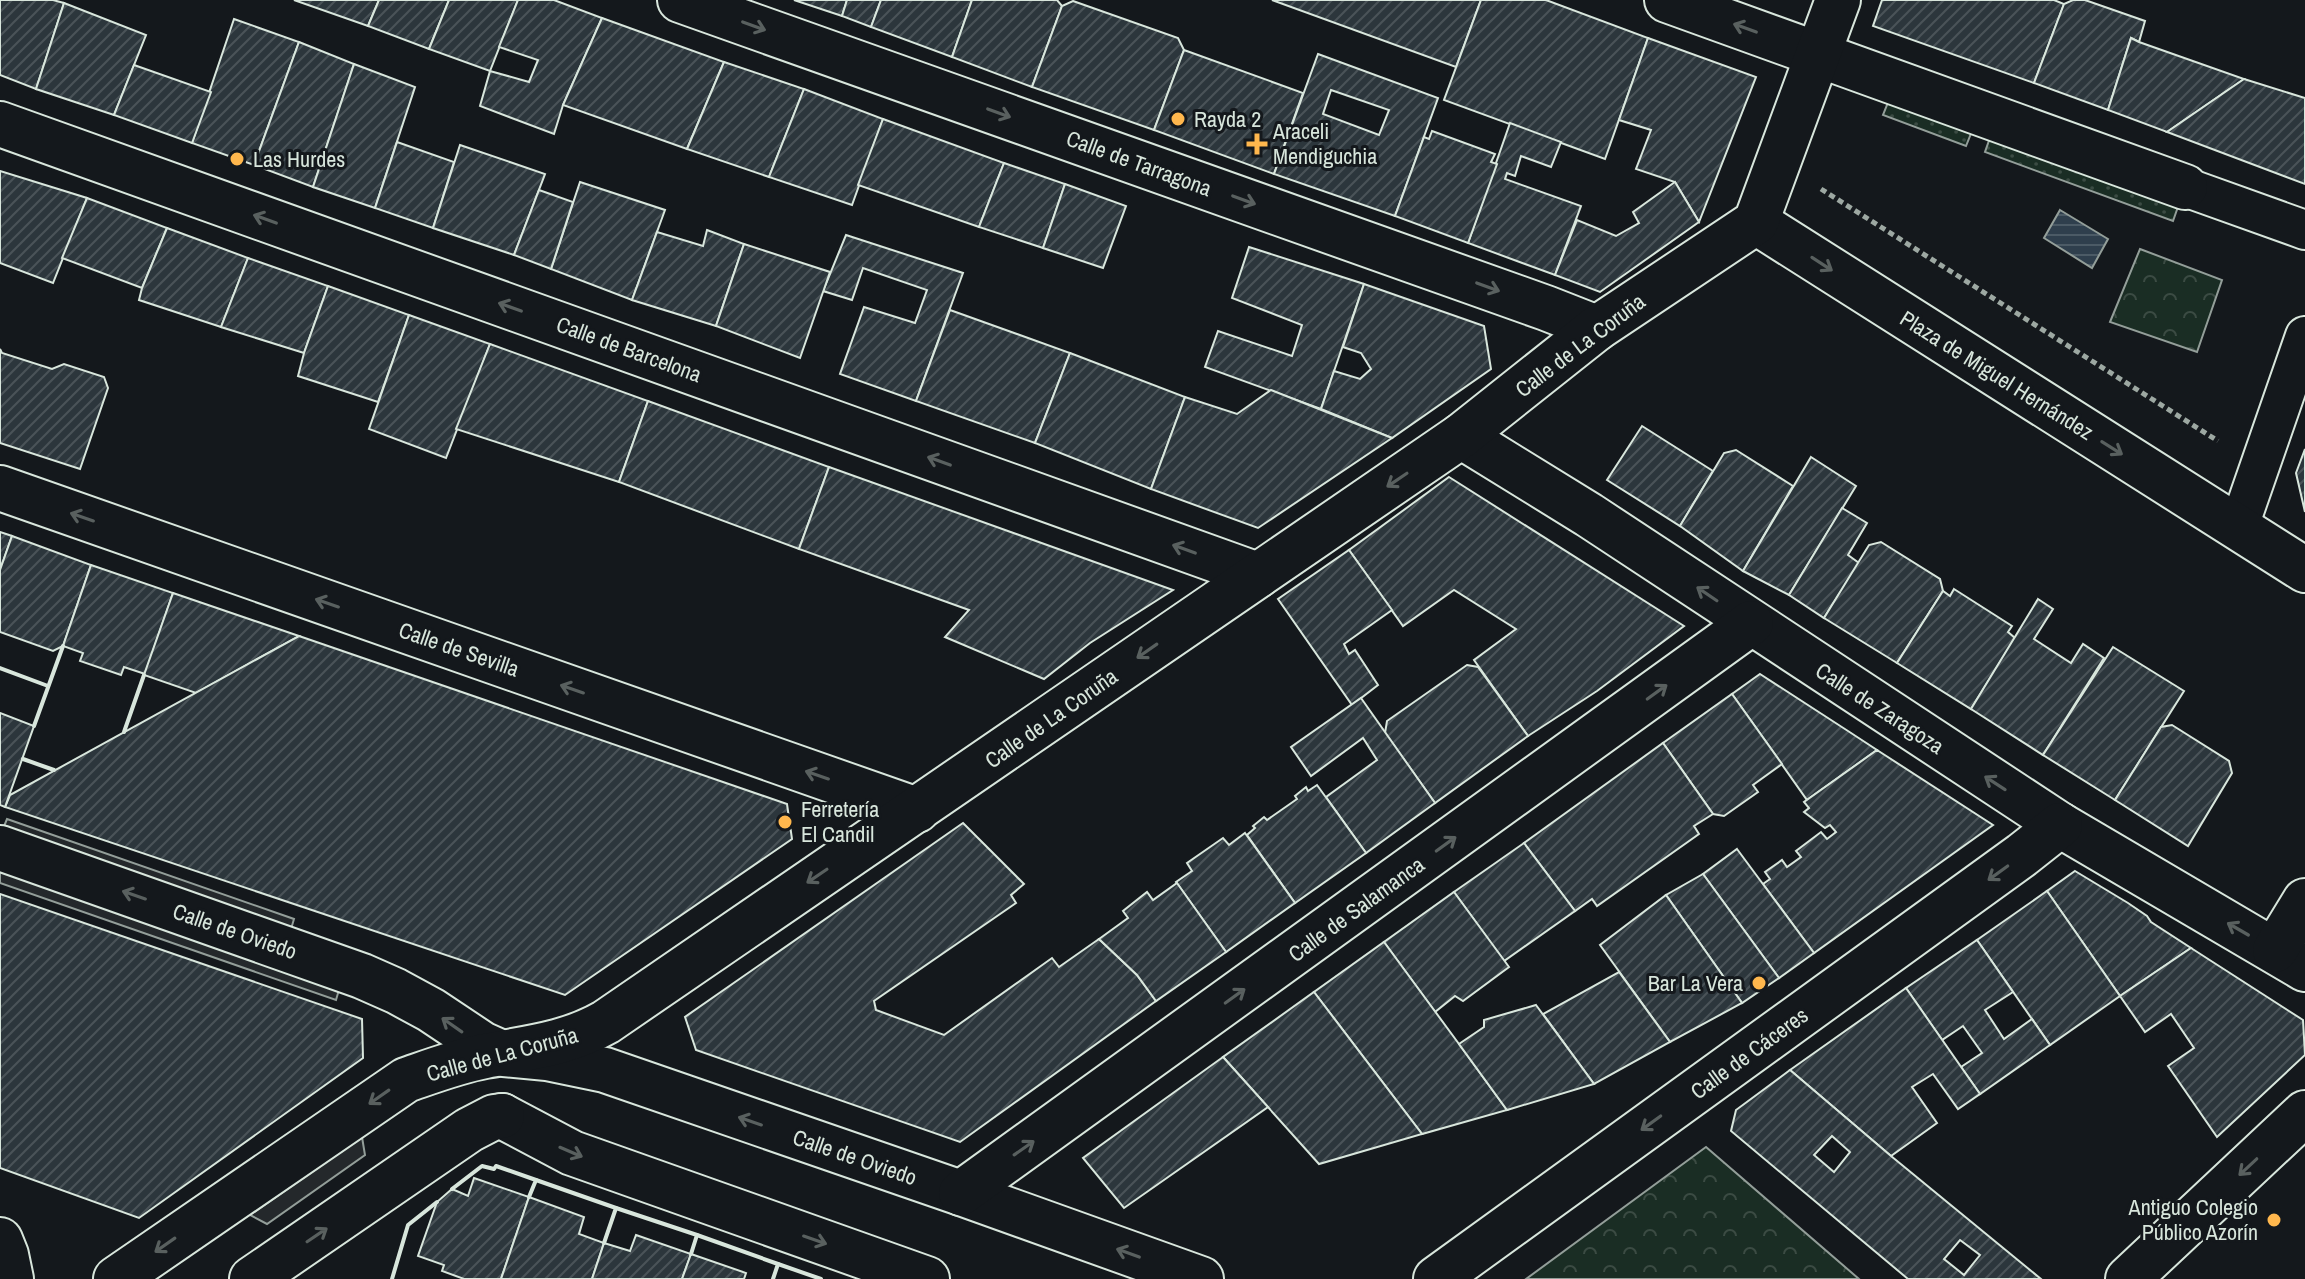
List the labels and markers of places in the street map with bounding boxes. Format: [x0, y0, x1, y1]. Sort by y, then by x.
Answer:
place label: Rayda 2 [1194, 104, 1261, 134]
marker: Rayda 2 [1169, 110, 1187, 128]
place label: Araceli Mendiguchia [1272, 116, 1377, 171]
marker: Araceli Mendiguchia [1248, 135, 1266, 153]
place label: Las Hurdes [253, 144, 345, 174]
marker: Las Hurdes [228, 150, 246, 168]
place label: Ferretería El Candil [801, 794, 879, 849]
marker: Ferretería El Candil [776, 813, 794, 831]
place label: Bar La Vera [1648, 968, 1743, 998]
marker: Bar La Vera [1750, 974, 1768, 992]
place label: Antiguo Colegio Público Azorín [2128, 1192, 2258, 1247]
marker: Antiguo Colegio Público Azorín [2265, 1211, 2283, 1229]

